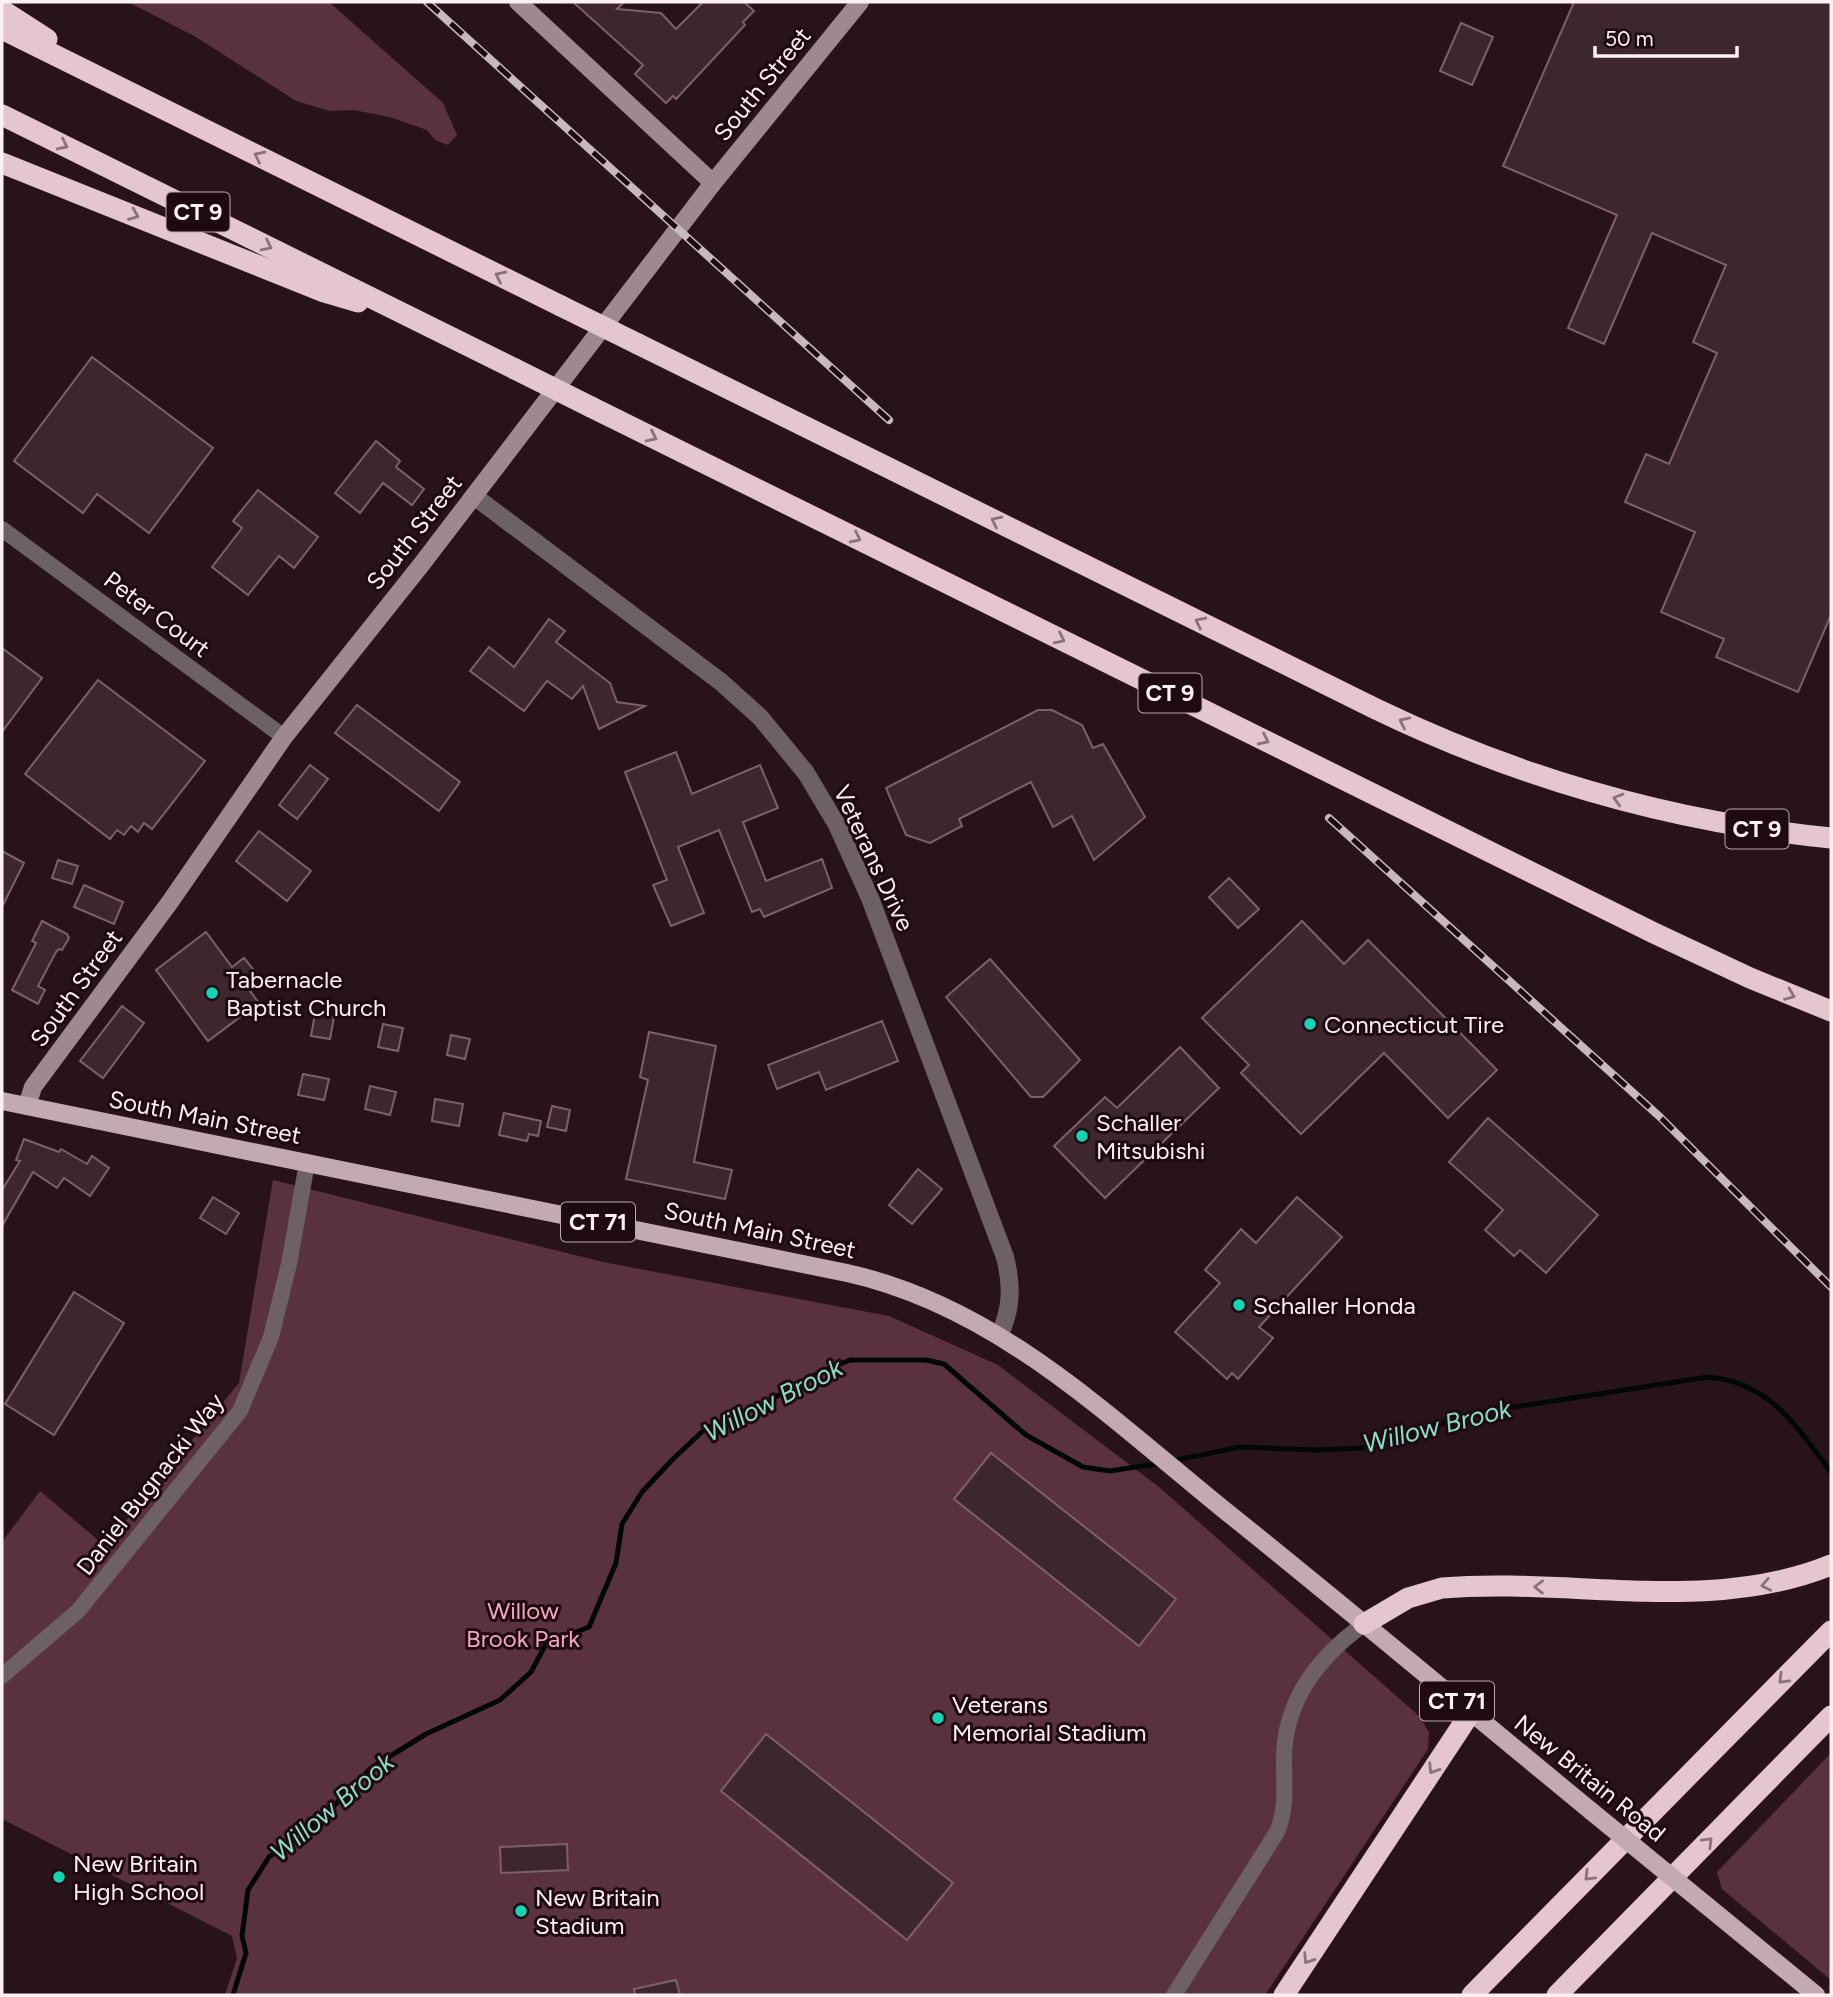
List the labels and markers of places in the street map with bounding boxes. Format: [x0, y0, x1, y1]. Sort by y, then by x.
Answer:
place label: Tabernacle Baptist Church [226, 965, 387, 1022]
marker: Tabernacle Baptist Church [204, 985, 220, 1001]
place label: Connecticut Tire [1324, 1010, 1504, 1039]
marker: Connecticut Tire [1302, 1016, 1318, 1032]
place label: Schaller Mitsubishi [1096, 1108, 1205, 1165]
marker: Schaller Mitsubishi [1074, 1128, 1090, 1144]
place label: Schaller Honda [1253, 1291, 1416, 1320]
marker: Schaller Honda [1231, 1297, 1247, 1313]
place label: Veterans Memorial Stadium [952, 1690, 1146, 1747]
marker: Veterans Memorial Stadium [930, 1710, 946, 1726]
place label: New Britain High School [73, 1849, 204, 1906]
marker: New Britain High School [51, 1869, 67, 1885]
place label: New Britain Stadium [535, 1883, 660, 1940]
marker: New Britain Stadium [513, 1903, 529, 1919]

